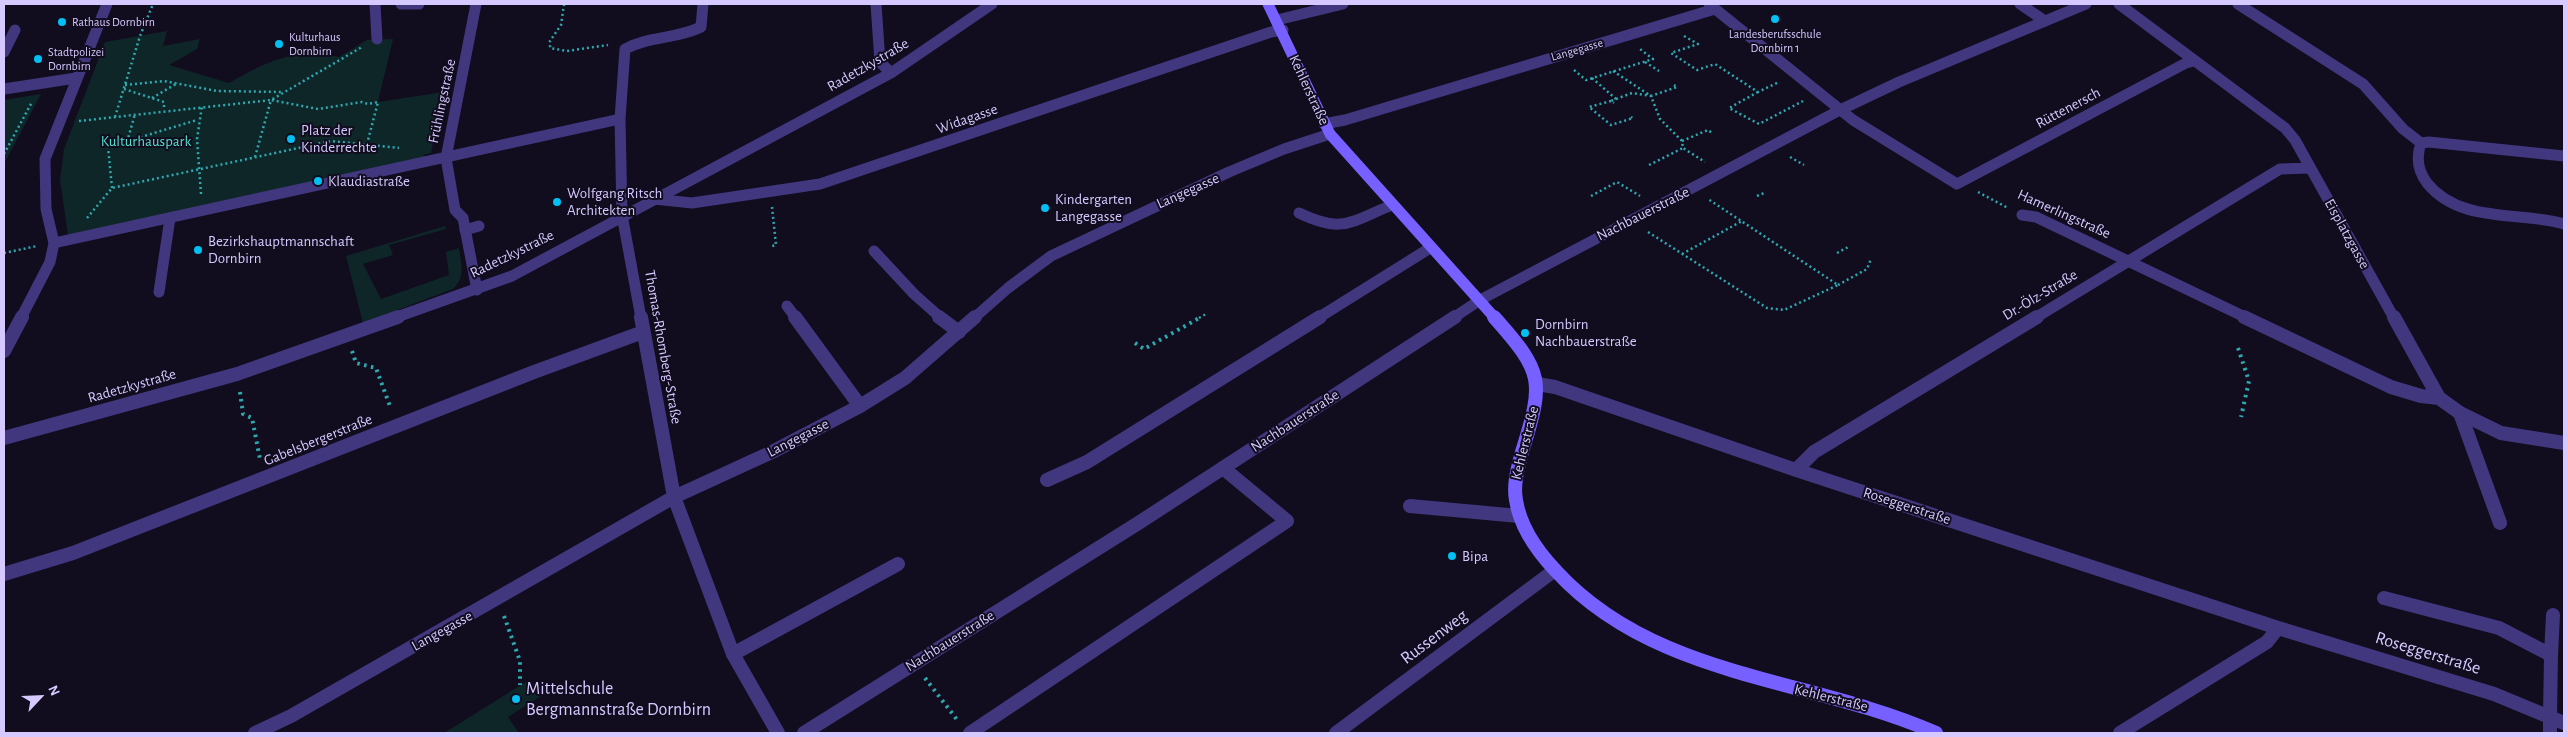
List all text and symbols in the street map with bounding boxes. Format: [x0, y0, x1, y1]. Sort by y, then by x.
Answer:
marker: Landesberufsschule Dornbirn 1 [1769, 13, 1781, 25]
place label: Rathaus Dornbirn [72, 15, 155, 29]
marker: Rathaus Dornbirn [56, 16, 68, 28]
place label: Landesberufsschule Dornbirn 1 [1729, 27, 1821, 55]
place label: Kulturhaus Dornbirn [289, 30, 341, 58]
street label: Radetzkystraße [824, 34, 912, 96]
street label: Langegasse [1549, 36, 1605, 64]
marker: Kulturhaus Dornbirn [273, 38, 285, 50]
place label: Stadtpolizei Dornbirn [48, 45, 104, 73]
street label: Kehlerstraße [1285, 52, 1333, 128]
marker: Stadtpolizei Dornbirn [32, 53, 44, 65]
street label: Frühlingstraße [424, 57, 460, 145]
street label: Rüttenersch [2033, 83, 2103, 133]
street label: Widagasse [934, 100, 1000, 138]
place label: Platz der Kinderrechte [301, 121, 377, 156]
park label: Kulturhauspark [101, 132, 191, 150]
marker: Platz der Kinderrechte [285, 133, 297, 145]
street label: Langegasse [1154, 169, 1222, 213]
place label: Klaudiastraße [328, 172, 410, 190]
marker: Klaudiastraße [312, 175, 324, 187]
street label: Nachbauerstraße [1594, 183, 1692, 245]
place label: Wolfgang Ritsch Architekten [567, 184, 662, 219]
street label: Hamerlingstraße [2015, 185, 2113, 243]
place label: Kindergarten Langegasse [1055, 190, 1132, 225]
marker: Wolfgang Ritsch Architekten [551, 196, 563, 208]
street label: Eisplatzgasse [2320, 196, 2374, 272]
marker: Kindergarten Langegasse [1039, 202, 1051, 214]
street label: Radetzkystraße [467, 226, 557, 282]
place label: Bezirkshauptmannschaft Dornbirn [208, 232, 354, 267]
marker: Bezirkshauptmannschaft Dornbirn [192, 244, 204, 256]
street label: Dr.-Ölz-Straße [1999, 266, 2081, 324]
street label: Thomas-Rhomberg-Straße [641, 269, 685, 425]
place label: Dornbirn Nachbauerstraße [1535, 315, 1637, 350]
marker: Dornbirn Nachbauerstraße [1519, 327, 1531, 339]
street label: Radetzkystraße [86, 365, 178, 407]
street label: Nachbauerstraße [1247, 386, 1343, 456]
street label: Kehlerstraße [1507, 404, 1543, 482]
street label: Gabelsbergerstraße [261, 410, 375, 470]
street label: Langegasse [764, 415, 832, 461]
street label: Roseggerstraße [1861, 483, 1953, 529]
place label: Bipa [1462, 547, 1488, 565]
marker: Bipa [1446, 550, 1458, 562]
street label: Russenweg [1396, 605, 1472, 669]
street label: Nachbauerstraße [902, 606, 998, 676]
street label: Langegasse [408, 607, 476, 655]
street label: Roseggerstraße [2373, 627, 2483, 679]
north arrow [15, 672, 65, 722]
place label: Mittelschule Bergmannstraße Dornbirn [526, 678, 711, 721]
street label: Kehlerstraße [1792, 680, 1870, 716]
text: N [45, 683, 62, 698]
marker: Mittelschule Bergmannstraße Dornbirn [510, 693, 522, 705]

